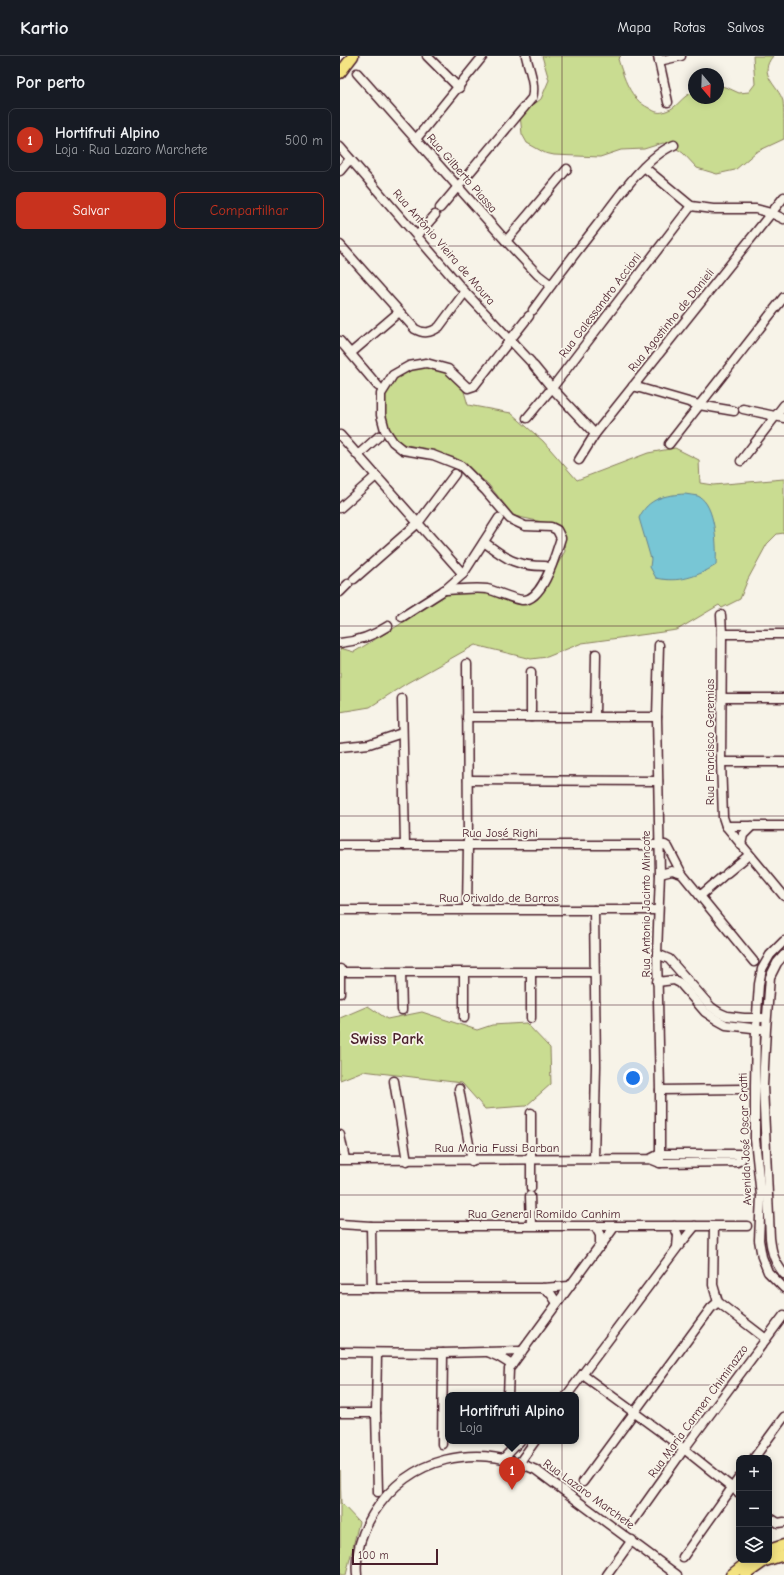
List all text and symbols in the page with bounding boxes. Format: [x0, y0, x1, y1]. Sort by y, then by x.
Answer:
text: Kartio [20, 17, 69, 39]
text: Mapa [618, 19, 651, 36]
text: Rotas [673, 19, 705, 36]
text: Salvos [727, 19, 764, 36]
north arrow [688, 68, 724, 104]
text: Por perto [16, 73, 85, 92]
text: Hortifruti Alpino [55, 124, 160, 142]
street label: Rua Gilberto Piassa [424, 131, 500, 215]
text: 1 [27, 133, 33, 148]
text: 500 m [285, 133, 323, 148]
text: Loja · Rua Lazaro Marchete [55, 142, 207, 157]
street label: Rua Antônio Vieira de Moura [390, 186, 498, 308]
button: Salvar [16, 192, 166, 229]
button: Compartilhar [174, 192, 324, 229]
street label: Rua Galessandro Accioni [556, 250, 644, 360]
street label: Rua Agostinho de Danieli [625, 266, 717, 374]
street label: Rua Francisco Geremias [703, 679, 717, 805]
street label: Rua José Righi [462, 826, 538, 840]
street label: Rua Antonio Jacinto Mincote [639, 830, 653, 978]
street label: Rua Orivaldo de Barros [439, 891, 559, 905]
district label: Swiss Park [350, 1030, 424, 1048]
your location [623, 1068, 643, 1088]
street label: Avenida José Oscar Gratti [736, 1072, 754, 1206]
street label: Rua Maria Fussi Barban [435, 1141, 559, 1155]
street label: Rua General Romildo Canhim [468, 1207, 620, 1221]
street label: Rua Maria Carmen Chiminazzo [645, 1342, 751, 1480]
popup [445, 1392, 579, 1444]
text: Hortifruti Alpino [460, 1402, 564, 1420]
text: Loja [460, 1420, 482, 1435]
map controls [736, 1455, 772, 1563]
button: + [736, 1455, 772, 1491]
street label: Rua Lazaro Marchete [541, 1456, 637, 1532]
pin: 1 [499, 1457, 525, 1490]
button: − [736, 1491, 772, 1527]
button: layers [736, 1527, 772, 1563]
scale bar [352, 1547, 438, 1566]
text: 100 m [358, 1549, 389, 1562]

